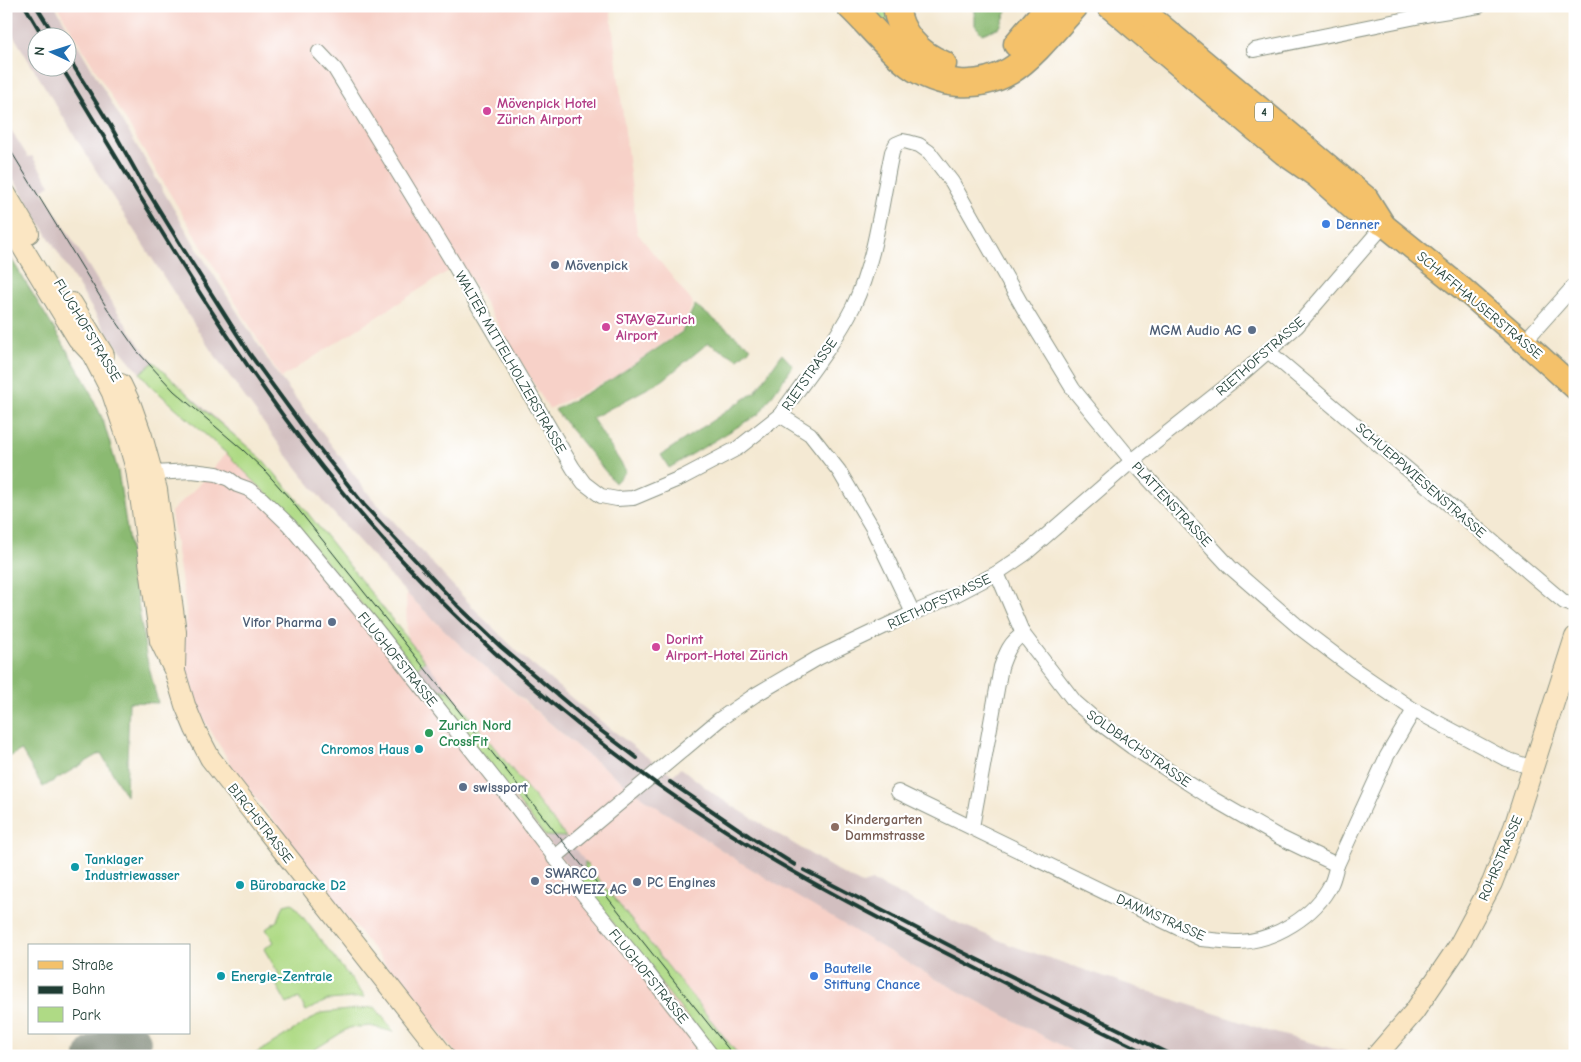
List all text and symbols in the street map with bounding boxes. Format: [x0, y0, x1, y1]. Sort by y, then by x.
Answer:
north arrow [28, 28, 78, 78]
text: N [31, 46, 48, 56]
place label: Mövenpick Hotel Zürich Airport [497, 95, 596, 128]
road number: 4 [1255, 102, 1273, 121]
marker: Mövenpick Hotel Zürich Airport [481, 105, 493, 117]
place label: Denner [1336, 216, 1380, 233]
marker: Denner [1320, 218, 1332, 230]
street label: SCHAFFHAUSERSTRASSE [1413, 248, 1546, 363]
place label: Mövenpick [565, 257, 628, 274]
marker: Mövenpick [549, 259, 561, 271]
street label: WALTER MITTELHOLZERSTRASSE [451, 268, 570, 457]
street label: FLUGHOFSTRASSE [50, 276, 125, 385]
place label: STAY@Zurich Airport [616, 311, 695, 344]
street label: RIETHOFSTRASSE [1212, 313, 1308, 400]
marker: STAY@Zurich Airport [600, 321, 612, 333]
place label: MGM Audio AG [1150, 322, 1242, 339]
marker: MGM Audio AG [1246, 324, 1258, 336]
street label: RIETSTRASSE [778, 335, 841, 414]
street label: SCHUEPPWIESENSTRASSE [1352, 419, 1489, 542]
street label: PLATTENSTRASSE [1128, 458, 1215, 550]
street label: RIETHOFSTRASSE [885, 570, 994, 633]
street label: FLUGHOFSTRASSE [354, 609, 441, 710]
place label: Vifor Pharma [243, 614, 322, 631]
marker: Vifor Pharma [326, 616, 338, 628]
place label: Dorint Airport-Hotel Zürich [666, 631, 788, 664]
marker: Dorint Airport-Hotel Zürich [650, 641, 662, 653]
street label: SOLDBACHSTRASSE [1083, 706, 1194, 791]
place label: Zurich Nord CrossFit [439, 717, 511, 750]
marker: Zurich Nord CrossFit [423, 727, 435, 739]
place label: Chromos Haus [321, 741, 409, 758]
marker: Chromos Haus [413, 743, 425, 755]
place label: swissport [473, 779, 528, 796]
street label: BIRCHSTRASSE [224, 780, 297, 867]
marker: swissport [457, 781, 469, 793]
place label: Kindergarten Dammstrasse [845, 811, 925, 844]
street label: ROHRSTRASSE [1475, 813, 1526, 904]
marker: Kindergarten Dammstrasse [829, 821, 841, 833]
place label: Tanklager Industriewasser [85, 851, 180, 884]
marker: Tanklager Industriewasser [69, 861, 81, 873]
place label: SWARCO SCHWEIZ AG [545, 865, 627, 898]
place label: PC Engines [647, 874, 716, 891]
marker: SWARCO SCHWEIZ AG [529, 875, 541, 887]
marker: PC Engines [631, 876, 643, 888]
place label: Bürobaracke D2 [250, 877, 346, 894]
marker: Bürobaracke D2 [234, 879, 246, 891]
street label: DAMMSTRASSE [1114, 890, 1208, 945]
street label: FLUGHOFSTRASSE [605, 926, 692, 1027]
legend [28, 944, 190, 1034]
text: Straße [72, 956, 114, 974]
place label: Bauteile Stiftung Chance [824, 960, 920, 993]
place label: Energie-Zentrale [231, 968, 332, 985]
marker: Energie-Zentrale [215, 970, 227, 982]
marker: Bauteile Stiftung Chance [808, 970, 820, 982]
text: Bahn [72, 980, 105, 998]
text: Park [72, 1006, 101, 1024]

